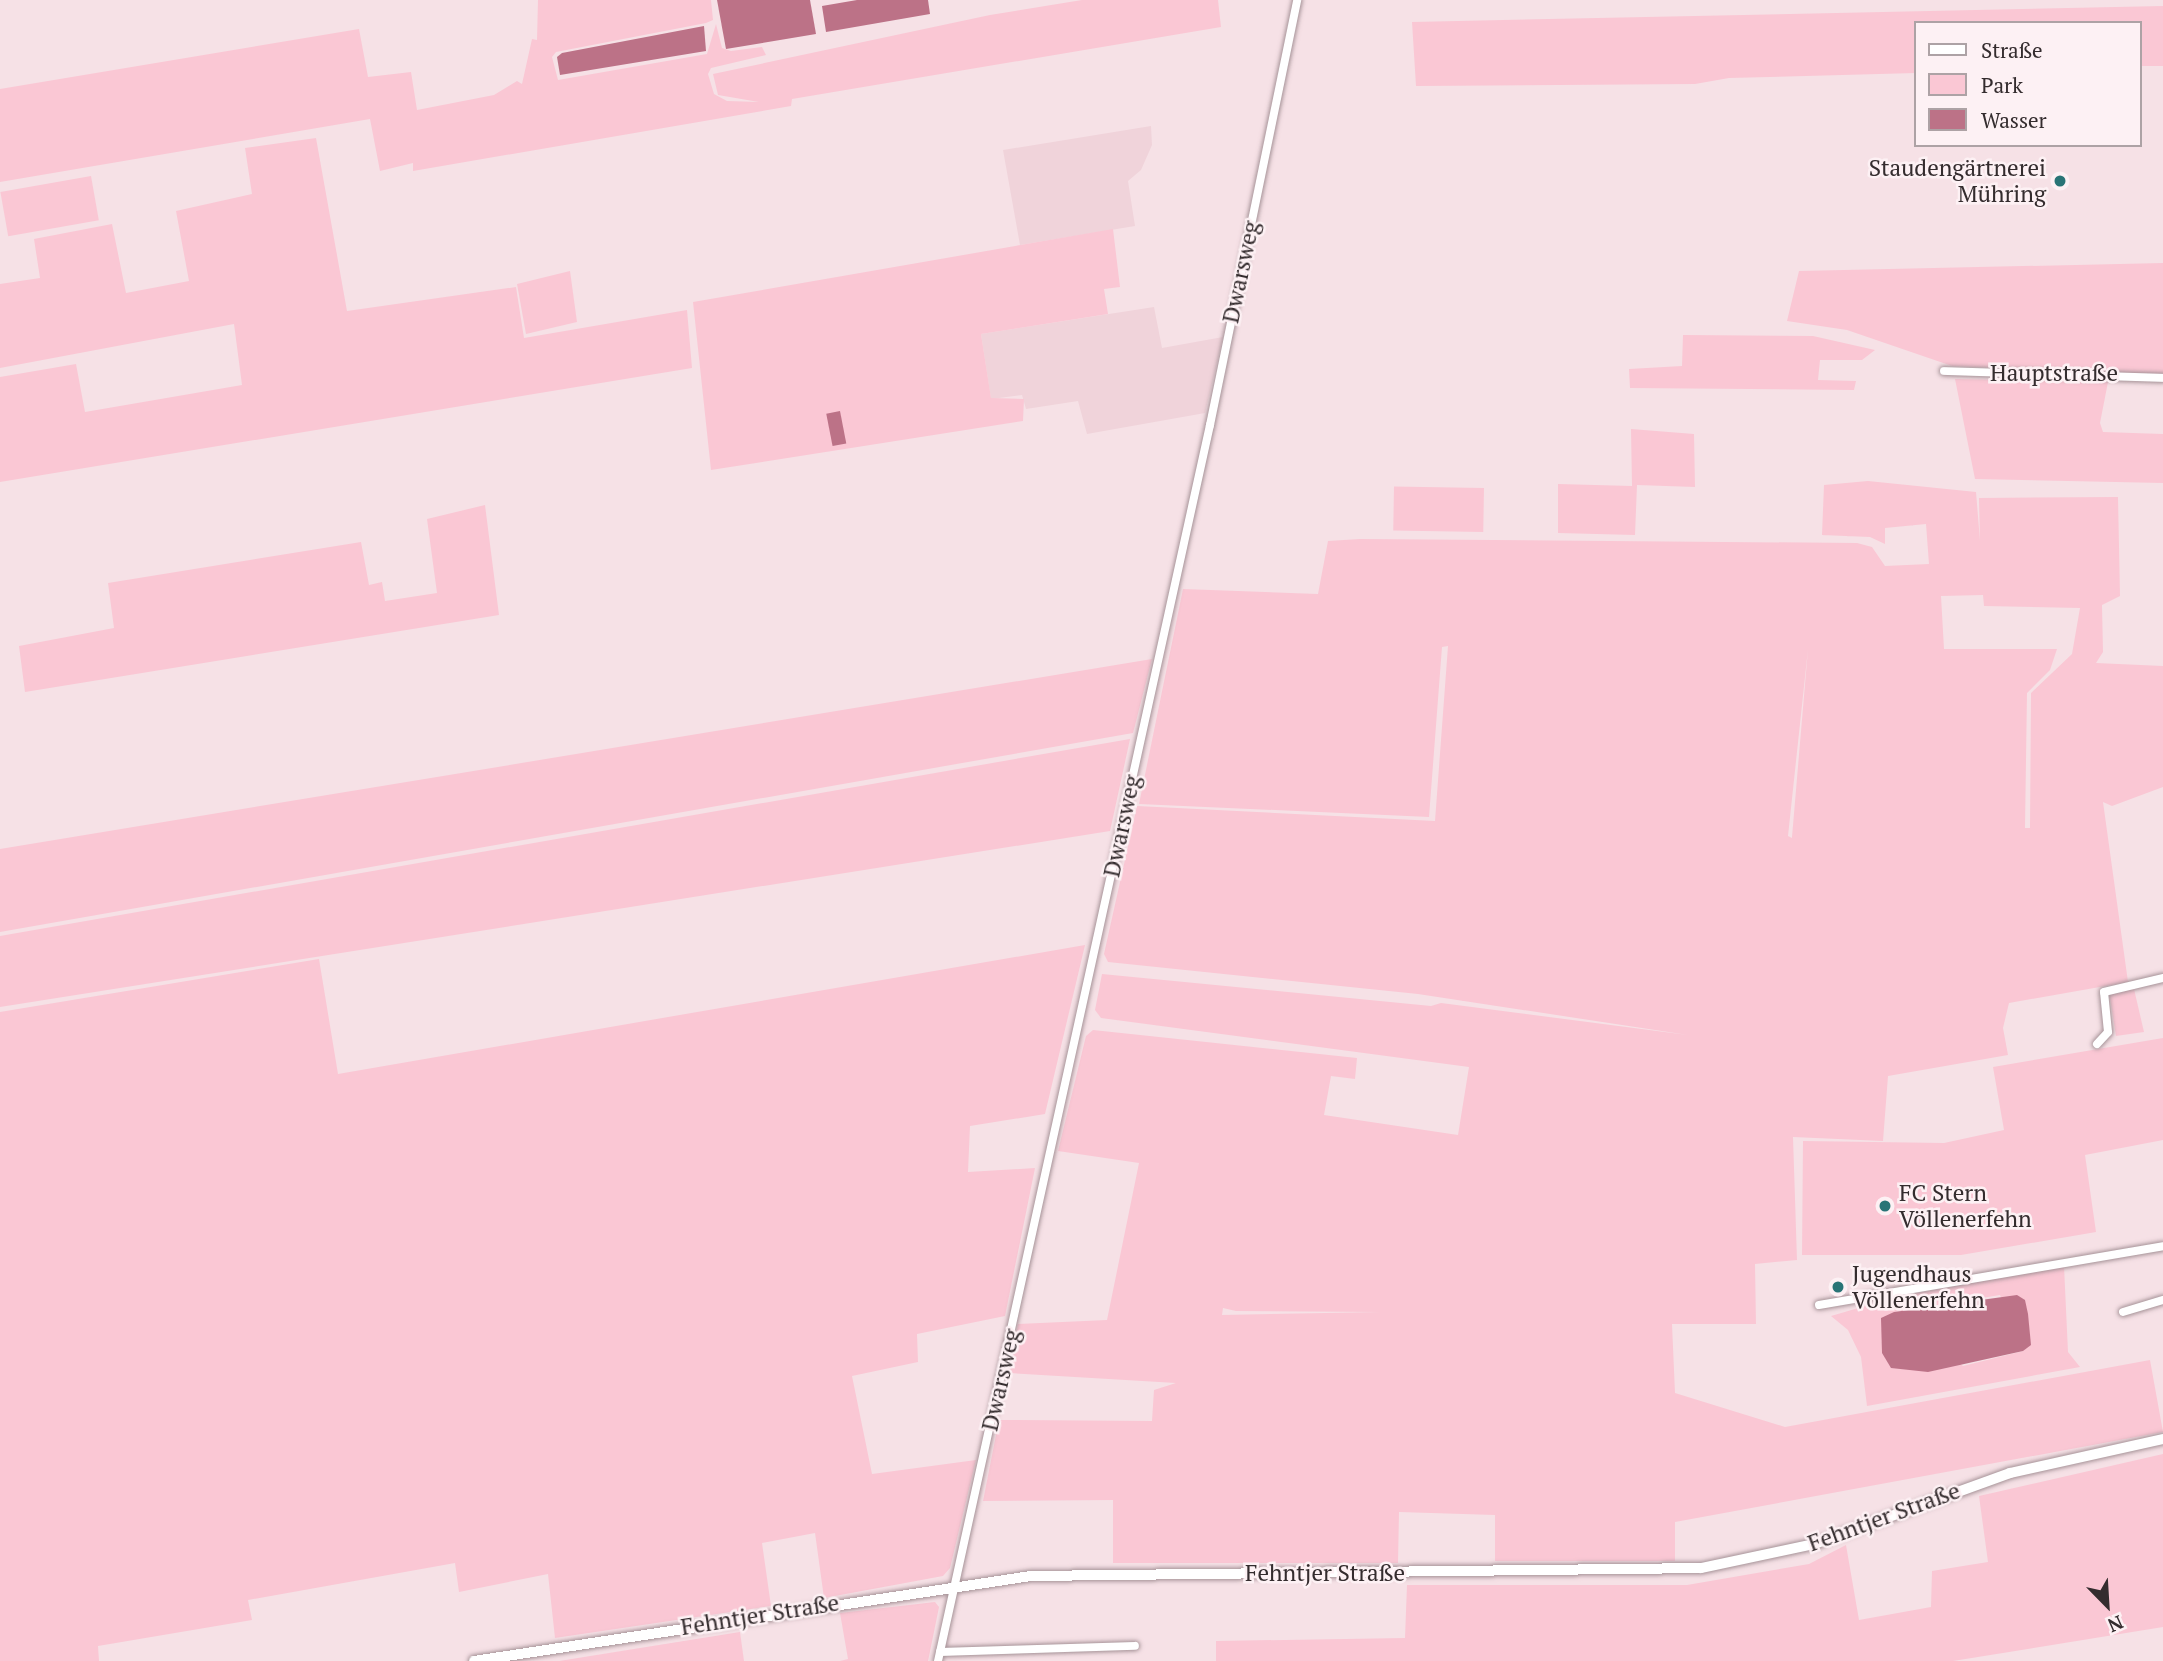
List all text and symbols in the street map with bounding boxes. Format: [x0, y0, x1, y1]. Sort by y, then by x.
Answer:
legend [1914, 21, 2142, 147]
text: Straße [1981, 36, 2043, 64]
text: Park [1981, 71, 2023, 99]
text: Wasser [1981, 106, 2047, 134]
place label: Staudengärtnerei Mühring [1869, 154, 2046, 208]
marker: Staudengärtnerei Mühring [2052, 173, 2068, 189]
street label: Dwarsweg [1217, 218, 1265, 326]
street label: Hauptstraße [1990, 359, 2118, 387]
street label: Dwarsweg [1098, 772, 1146, 880]
place label: FC Stern Völlenerfehn [1899, 1179, 2032, 1233]
marker: FC Stern Völlenerfehn [1877, 1198, 1893, 1214]
place label: Jugendhaus Völlenerfehn [1852, 1260, 1985, 1314]
marker: Jugendhaus Völlenerfehn [1830, 1279, 1846, 1295]
street label: Dwarsweg [976, 1326, 1026, 1434]
street label: Fehntjer Straße [1804, 1477, 1964, 1557]
street label: Fehntjer Straße [1245, 1559, 1405, 1587]
north arrow [2072, 1570, 2142, 1640]
street label: Fehntjer Straße [679, 1589, 841, 1641]
text: N [2104, 1610, 2127, 1639]

